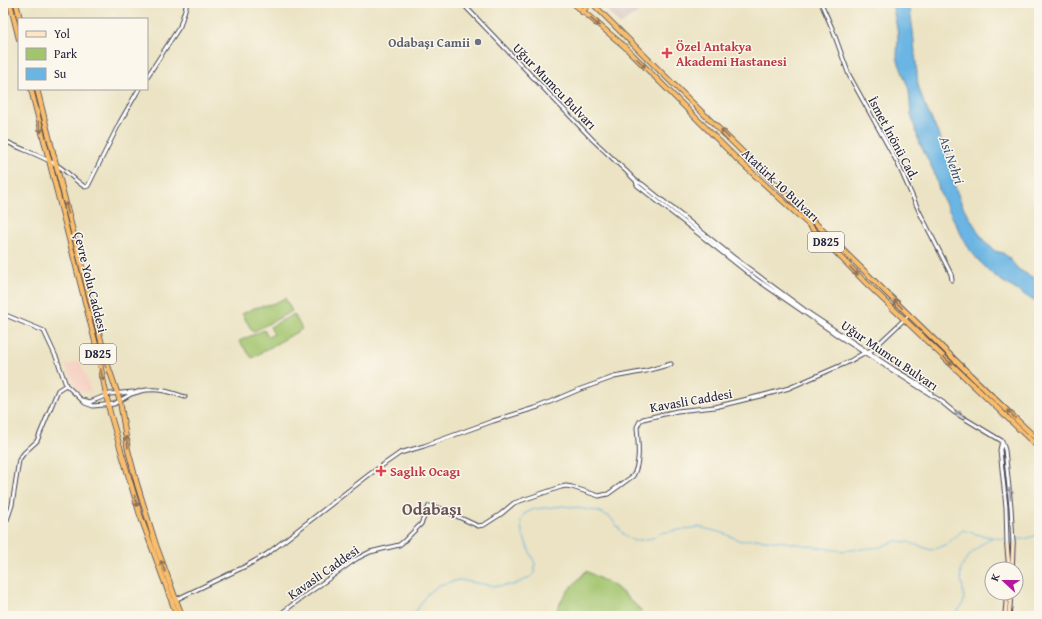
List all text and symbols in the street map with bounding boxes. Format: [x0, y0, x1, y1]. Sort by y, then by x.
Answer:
legend [18, 18, 148, 90]
one-way arrow [590, 18, 600, 27]
text: Yol [54, 25, 71, 42]
place label: Odabaşı Camii [388, 33, 470, 52]
marker: Odabaşı Camii [473, 37, 483, 47]
place label: Özel Antakya Akademi Hastanesi [676, 37, 787, 71]
street label: Uğur Mumcu Bulvarı [508, 39, 601, 134]
text: Park [54, 45, 78, 62]
marker: Özel Antakya Akademi Hastanesi [661, 47, 673, 59]
one-way arrow [636, 58, 646, 68]
text: Su [54, 65, 67, 82]
street label: İsmet İnönü Cad. [864, 93, 923, 183]
one-way arrow [37, 120, 45, 133]
one-way arrow [720, 129, 730, 139]
water label: Asi Nehri [934, 132, 970, 187]
street label: Atatürk 10 Bulvarı [738, 144, 824, 227]
one-way arrow [63, 201, 71, 214]
street label: Çevre Yolu Caddesi [69, 230, 112, 335]
road number: D825 [808, 232, 844, 252]
one-way arrow [849, 266, 859, 276]
one-way arrow [893, 299, 902, 309]
street label: Uğur Mumcu Bulvarı [837, 316, 942, 395]
road number: D825 [80, 344, 116, 364]
one-way arrow [943, 356, 953, 366]
one-way arrow [98, 368, 106, 381]
street label: Kavasli Caddesi [648, 384, 734, 417]
one-way arrow [1006, 409, 1016, 419]
one-way arrow [954, 411, 966, 419]
one-way arrow [122, 436, 130, 449]
place label: Saglık Ocagı [390, 462, 460, 481]
marker: Saglık Ocagı [375, 465, 387, 477]
one-way arrow [1006, 488, 1013, 501]
one-way arrow [132, 494, 140, 507]
district label: Odabaşı [402, 496, 462, 521]
street label: Kavasli Caddesi [284, 541, 363, 604]
one-way arrow [159, 561, 167, 573]
north arrow [984, 561, 1024, 601]
text: K [986, 571, 1003, 583]

